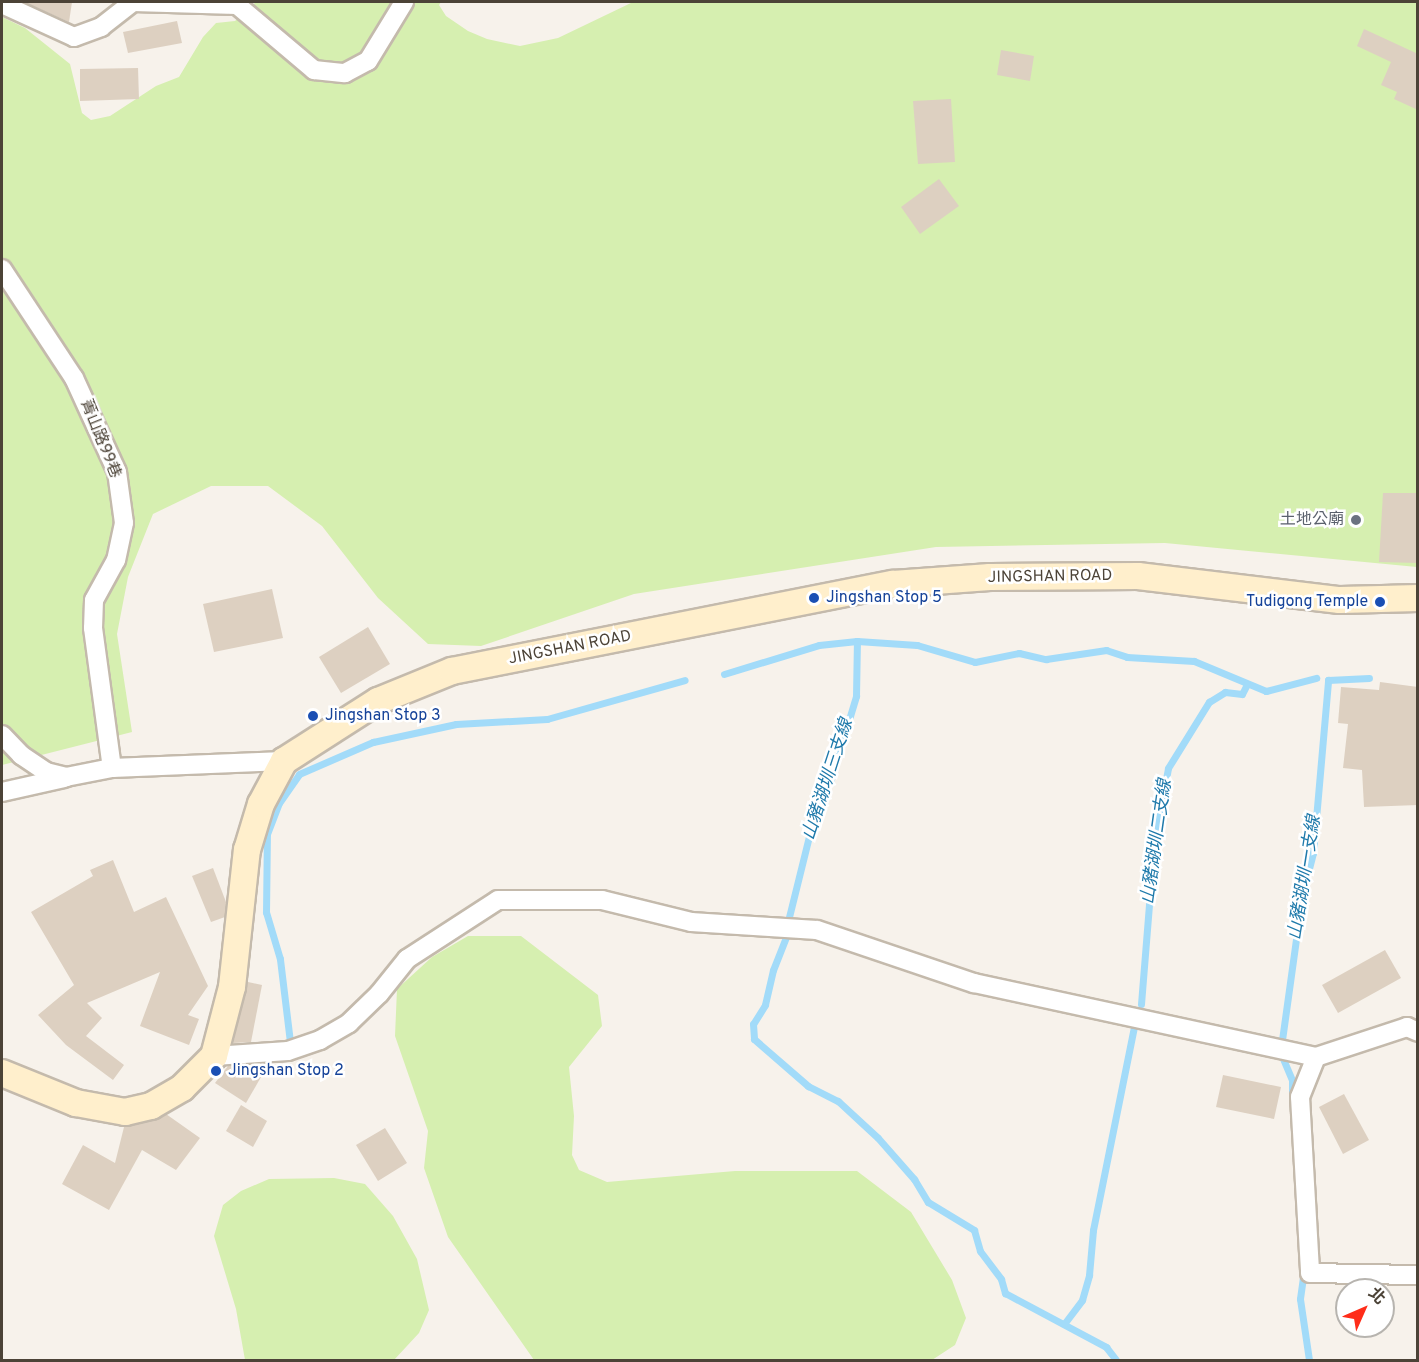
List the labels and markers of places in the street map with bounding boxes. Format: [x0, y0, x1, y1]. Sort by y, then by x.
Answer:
place label: 土地公廟 [1280, 510, 1344, 530]
marker: 土地公廟 [1349, 513, 1363, 527]
place label: Jingshan Stop 5 [826, 588, 942, 608]
marker: Jingshan Stop 5 [807, 591, 821, 605]
place label: Tudigong Temple [1245, 592, 1368, 612]
marker: Tudigong Temple [1373, 595, 1387, 609]
place label: Jingshan Stop 3 [325, 706, 441, 726]
marker: Jingshan Stop 3 [306, 709, 320, 723]
place label: Jingshan Stop 2 [228, 1061, 344, 1081]
marker: Jingshan Stop 2 [209, 1064, 223, 1078]

